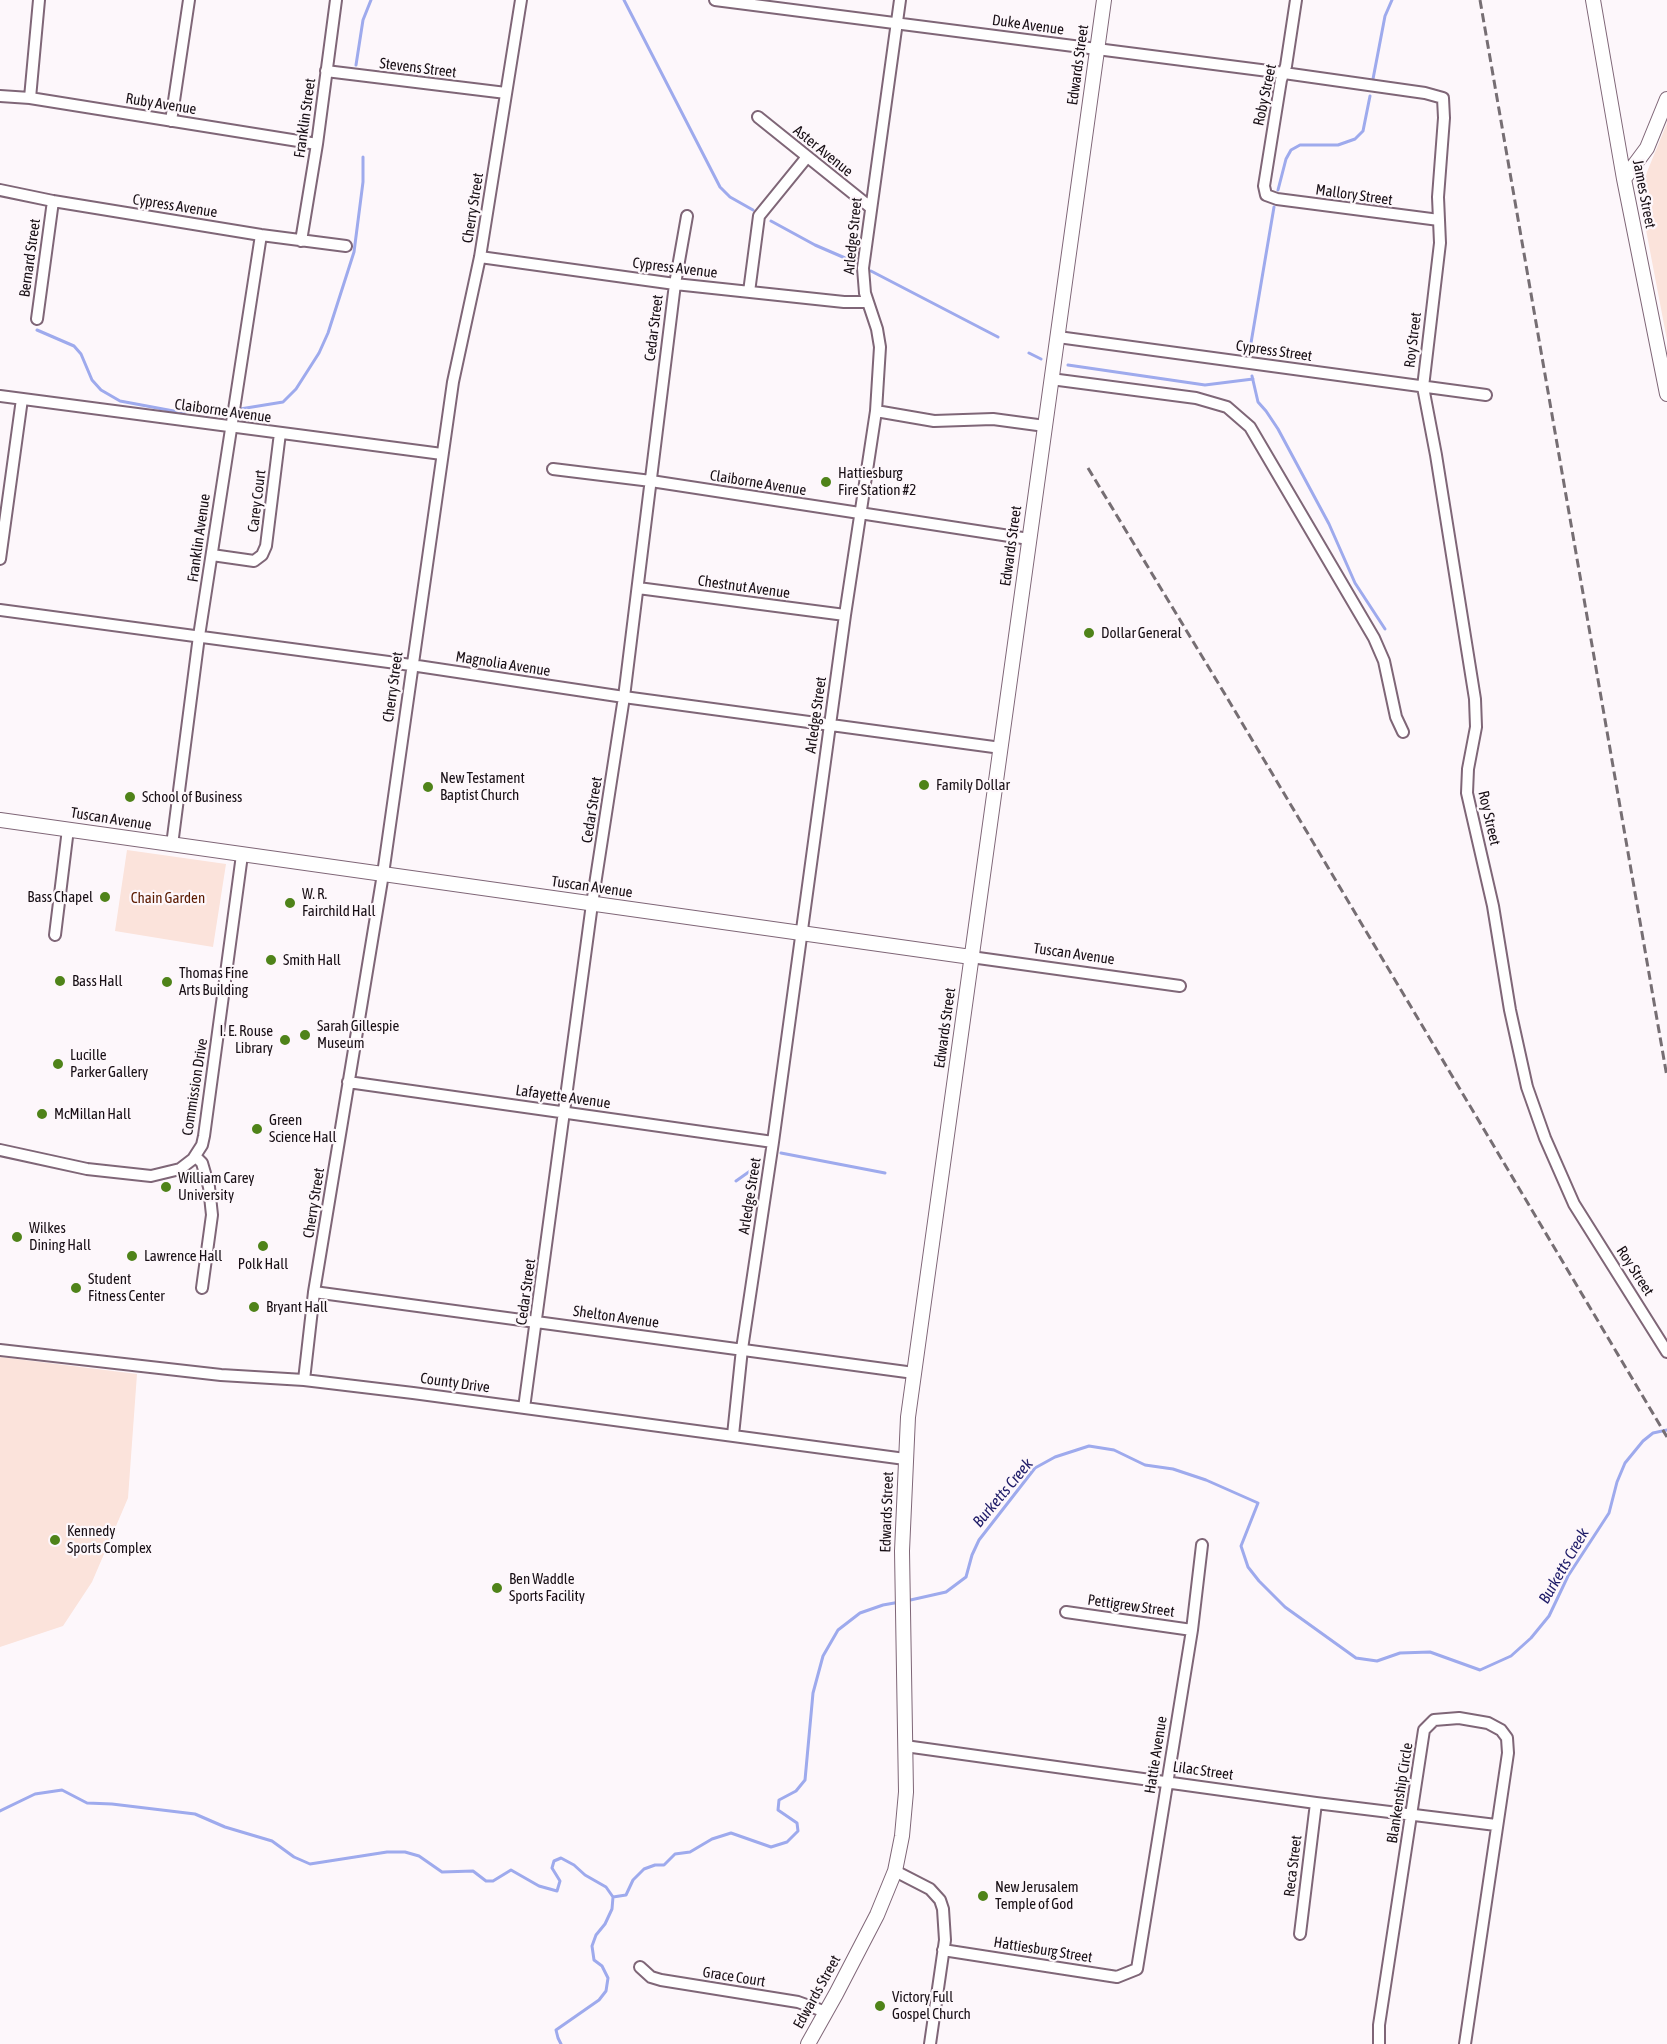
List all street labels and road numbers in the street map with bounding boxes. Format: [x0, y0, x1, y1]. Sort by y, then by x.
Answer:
street label: Duke Avenue [991, 11, 1065, 39]
street label: Edwards Street [1063, 24, 1093, 106]
street label: Stevens Street [378, 54, 458, 82]
street label: Roby Street [1250, 62, 1280, 128]
street label: Franklin Street [290, 77, 320, 159]
street label: Ruby Avenue [124, 90, 198, 118]
street label: Aster Avenue [790, 121, 856, 181]
street label: James Street [1629, 158, 1659, 230]
street label: Cherry Street [459, 172, 487, 244]
street label: Mallory Street [1314, 181, 1394, 209]
street label: Cypress Avenue [131, 190, 219, 222]
street label: Arledge Street [840, 197, 866, 275]
street label: Bernard Street [16, 218, 44, 298]
street label: Cypress Avenue [632, 254, 718, 282]
street label: Cedar Street [641, 294, 667, 362]
street label: Roy Street [1401, 311, 1425, 369]
street label: Cypress Street [1235, 337, 1313, 365]
street label: Claiborne Avenue [174, 395, 272, 427]
street label: Claiborne Avenue [708, 466, 808, 500]
street label: Carey Court [244, 469, 270, 533]
street label: Franklin Avenue [184, 493, 214, 583]
street label: Edwards Street [996, 505, 1026, 587]
street label: Chestnut Avenue [697, 572, 791, 602]
street label: Magnolia Avenue [454, 648, 552, 680]
street label: Cherry Street [379, 651, 407, 723]
street label: Arledge Street [802, 675, 830, 755]
street label: Cedar Street [578, 776, 606, 844]
street label: Roy Street [1474, 789, 1504, 847]
street label: Tuscan Avenue [69, 804, 153, 834]
street label: Tuscan Avenue [550, 872, 634, 902]
street label: Tuscan Avenue [1032, 939, 1116, 969]
street label: Edwards Street [930, 987, 960, 1069]
street label: Commission Drive [178, 1037, 212, 1137]
street label: Lafayette Avenue [514, 1081, 612, 1113]
street label: Arledge Street [735, 1156, 765, 1236]
street label: Cherry Street [300, 1167, 328, 1239]
street label: Roy Street [1612, 1243, 1658, 1299]
street label: Cedar Street [512, 1258, 540, 1326]
street label: Shelton Avenue [572, 1302, 660, 1332]
street label: County Drive [419, 1369, 491, 1397]
street label: Edwards Street [877, 1471, 897, 1553]
street label: Pettigrew Street [1086, 1591, 1176, 1621]
street label: Hattie Avenue [1141, 1715, 1171, 1795]
street label: Blankenship Circle [1383, 1741, 1417, 1845]
street label: Lilac Street [1172, 1758, 1234, 1784]
street label: Reca Street [1280, 1834, 1306, 1898]
street label: Hattiesburg Street [992, 1933, 1094, 1967]
street label: Edwards Street [789, 1952, 845, 2032]
street label: Grace Court [701, 1963, 767, 1991]

